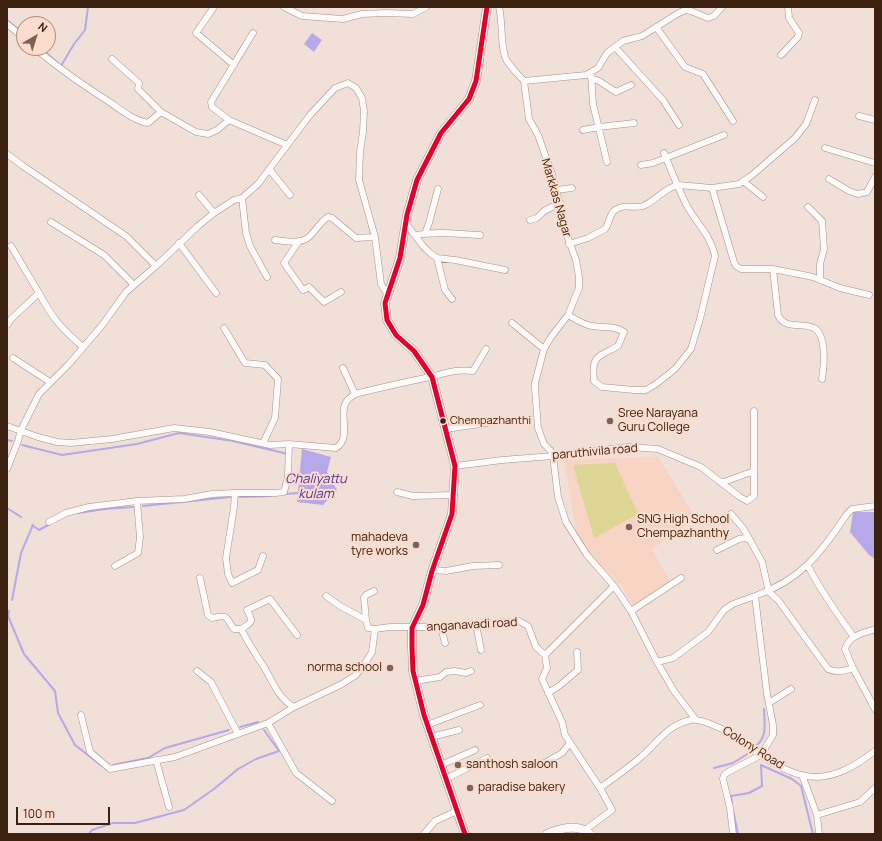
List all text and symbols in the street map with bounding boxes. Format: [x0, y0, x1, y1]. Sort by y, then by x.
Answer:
north arrow [16, 16, 56, 56]
text: N [35, 19, 51, 35]
street label: Markkas Nagar [538, 157, 574, 239]
place label: Sree Narayana Guru College [618, 407, 698, 435]
place label: Chempazhanthi [450, 414, 531, 428]
marker: Chempazhanthi [438, 416, 448, 426]
marker: Sree Narayana Guru College [605, 416, 615, 426]
street label: paruthivila road [552, 441, 638, 463]
water label: Chaliyattu kulam [285, 471, 347, 502]
place label: SNG High School Chempazhanthy [637, 513, 729, 541]
marker: SNG High School Chempazhanthy [624, 522, 634, 532]
place label: mahadeva tyre works [351, 531, 408, 559]
marker: mahadeva tyre works [411, 540, 421, 550]
street label: anganavadi road [426, 615, 518, 635]
place label: norma school [307, 661, 382, 675]
marker: norma school [385, 663, 395, 673]
street label: Colony Road [720, 723, 786, 773]
place label: santhosh saloon [466, 758, 558, 772]
marker: santhosh saloon [453, 760, 463, 770]
place label: paradise bakery [478, 781, 565, 795]
marker: paradise bakery [465, 783, 475, 793]
scale bar [18, 799, 112, 825]
text: 100 m [23, 805, 55, 822]

